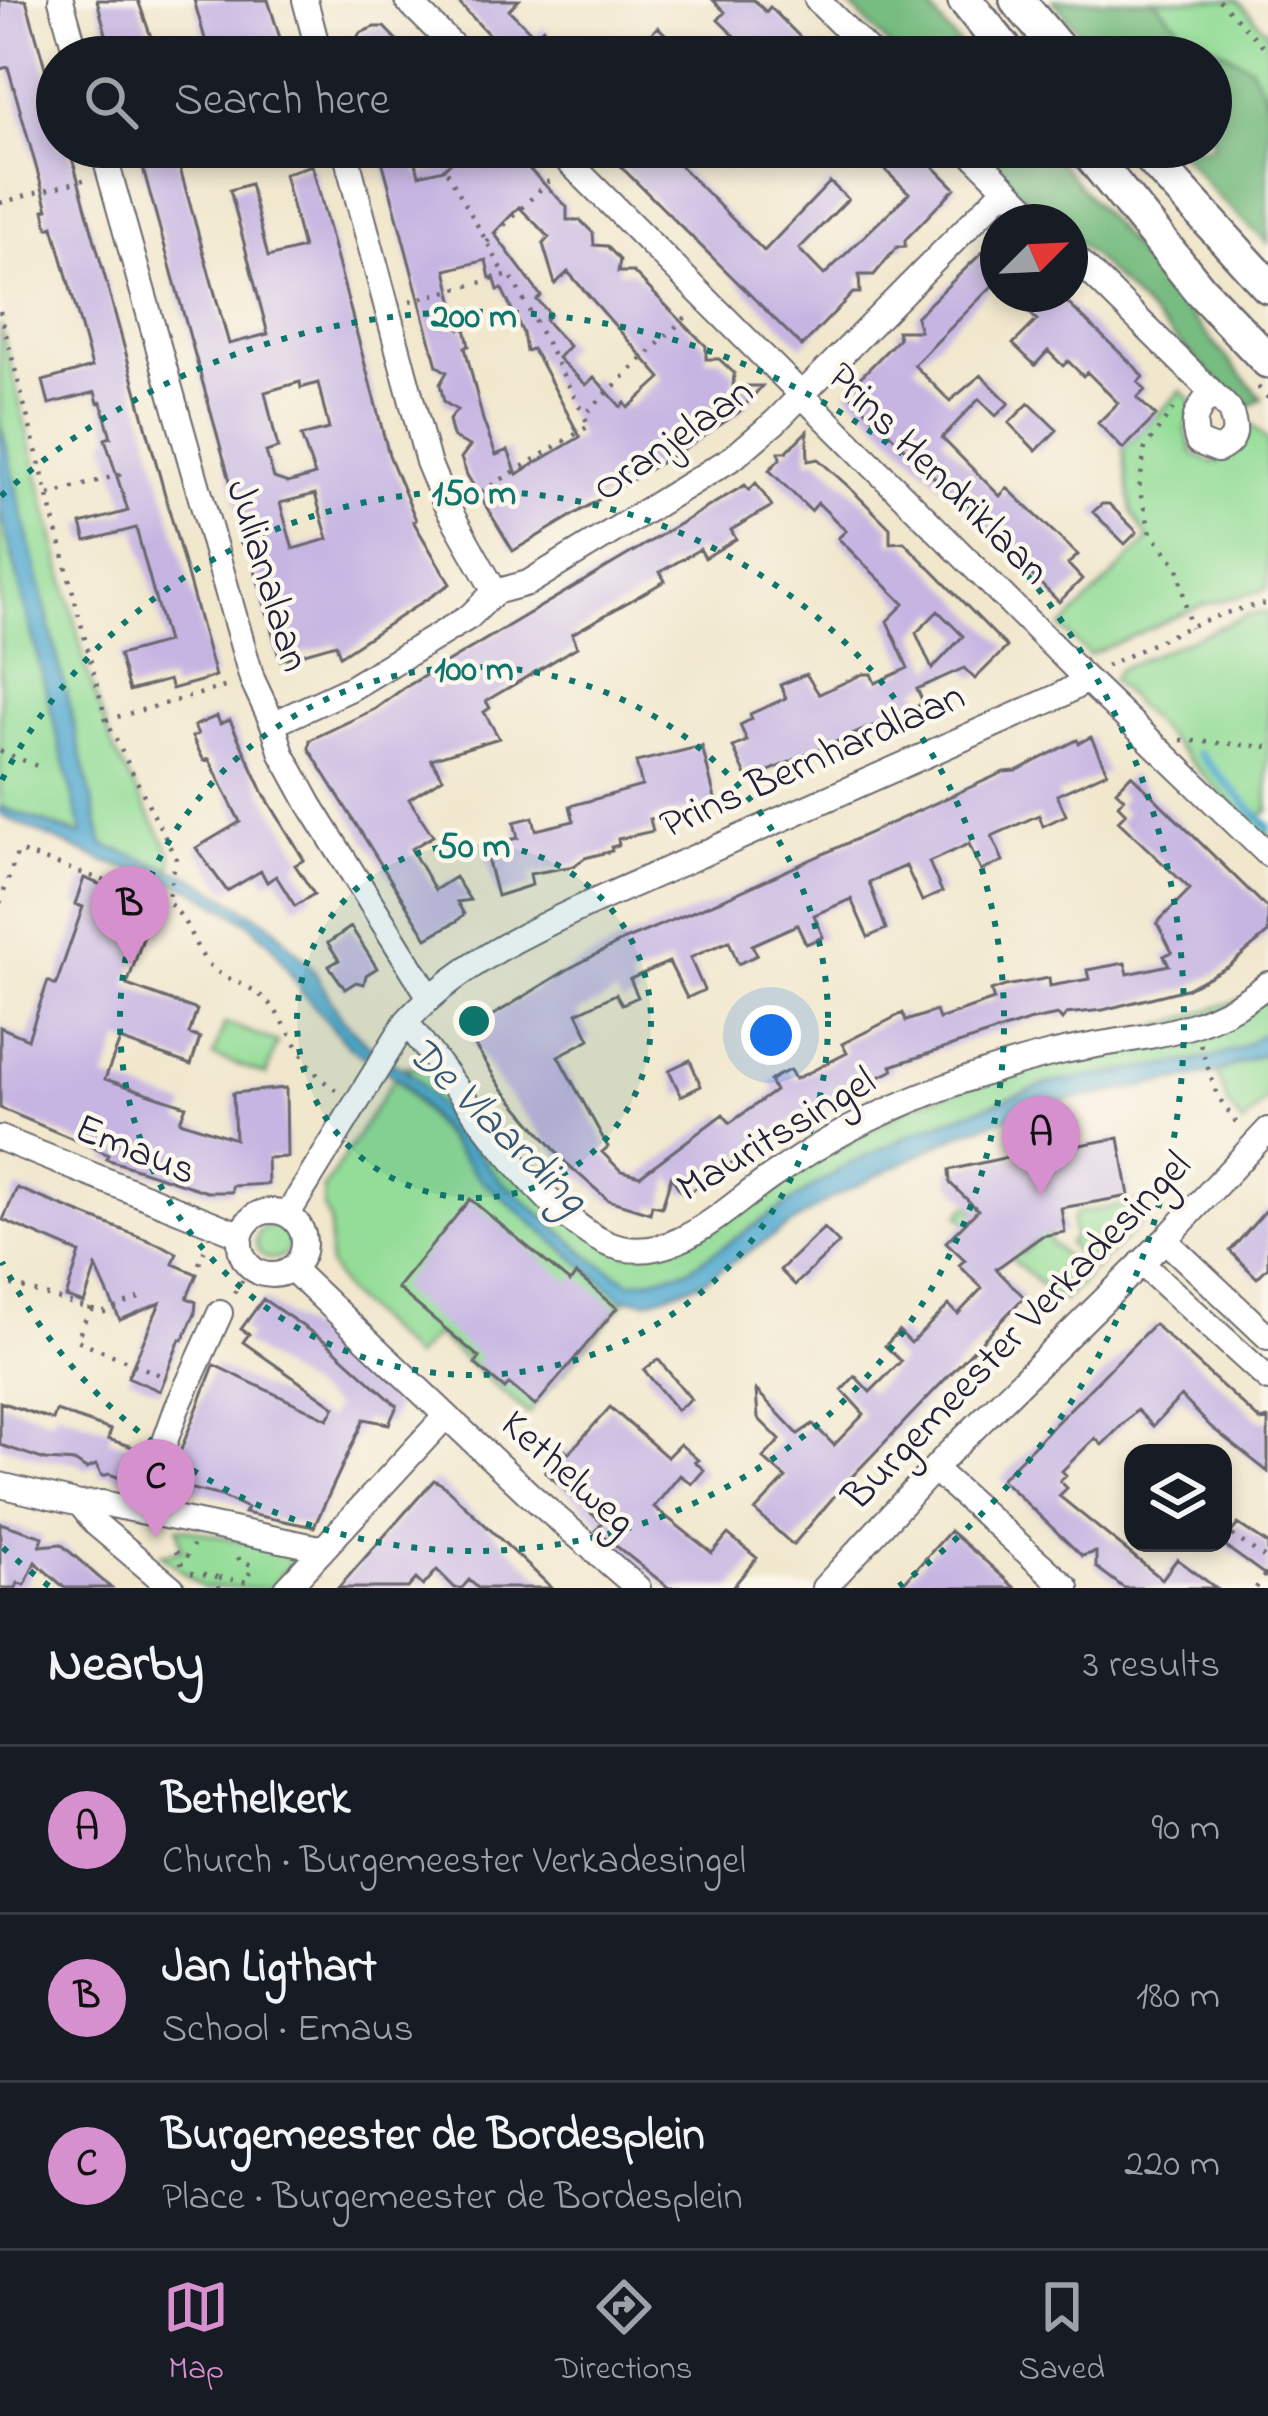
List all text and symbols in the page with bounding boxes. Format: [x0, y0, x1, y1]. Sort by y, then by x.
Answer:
search box [36, 36, 1232, 168]
icon: search [78, 69, 144, 135]
text: Search here [174, 69, 390, 135]
north arrow [980, 204, 1088, 312]
text: 200 m [430, 292, 517, 345]
street label: Prins Hendriklaan [811, 349, 1063, 601]
street label: Oranjelaan [581, 363, 767, 519]
text: 150 m [432, 469, 516, 522]
street label: Julianalaan [208, 472, 324, 680]
text: 100 m [434, 645, 514, 698]
street label: Prins Bernhardlaan [651, 667, 975, 857]
text: 50 m [437, 822, 511, 875]
pin: B [91, 866, 169, 965]
centre of rings [453, 1000, 495, 1042]
your location [741, 1005, 801, 1065]
water label: De Vlaarding [390, 1023, 603, 1232]
street label: Mauritssingel [666, 1053, 888, 1219]
pin: A [1002, 1096, 1080, 1195]
street label: Emaus [65, 1099, 205, 1203]
street label: Burgemeester Verkadesingel [828, 1138, 1207, 1527]
street label: Kethelweg [486, 1396, 648, 1552]
pin: C [117, 1439, 195, 1538]
map controls [1124, 1444, 1232, 1552]
button: layers [1124, 1444, 1232, 1552]
text: Nearby [48, 1629, 204, 1704]
text: 3 results [1083, 1638, 1220, 1695]
text: Bethelkerk [162, 1768, 350, 1834]
text: A [75, 1801, 99, 1858]
text: 90 m [1151, 1801, 1220, 1858]
text: Church · Burgemeester Verkadesingel [162, 1834, 746, 1891]
text: Jan Ligthart [162, 1936, 377, 2002]
text: B [74, 1969, 100, 2026]
text: 180 m [1136, 1969, 1220, 2026]
text: School · Emaus [162, 2002, 414, 2059]
text: Burgemeester de Bordesplein [162, 2104, 705, 2170]
text: C [76, 2137, 98, 2194]
text: 220 m [1124, 2137, 1220, 2194]
text: Place · Burgemeester de Bordesplein [162, 2170, 743, 2227]
tab: Map [163, 2274, 229, 2394]
tab: Directions [555, 2274, 692, 2394]
tab: Saved [1019, 2274, 1105, 2394]

